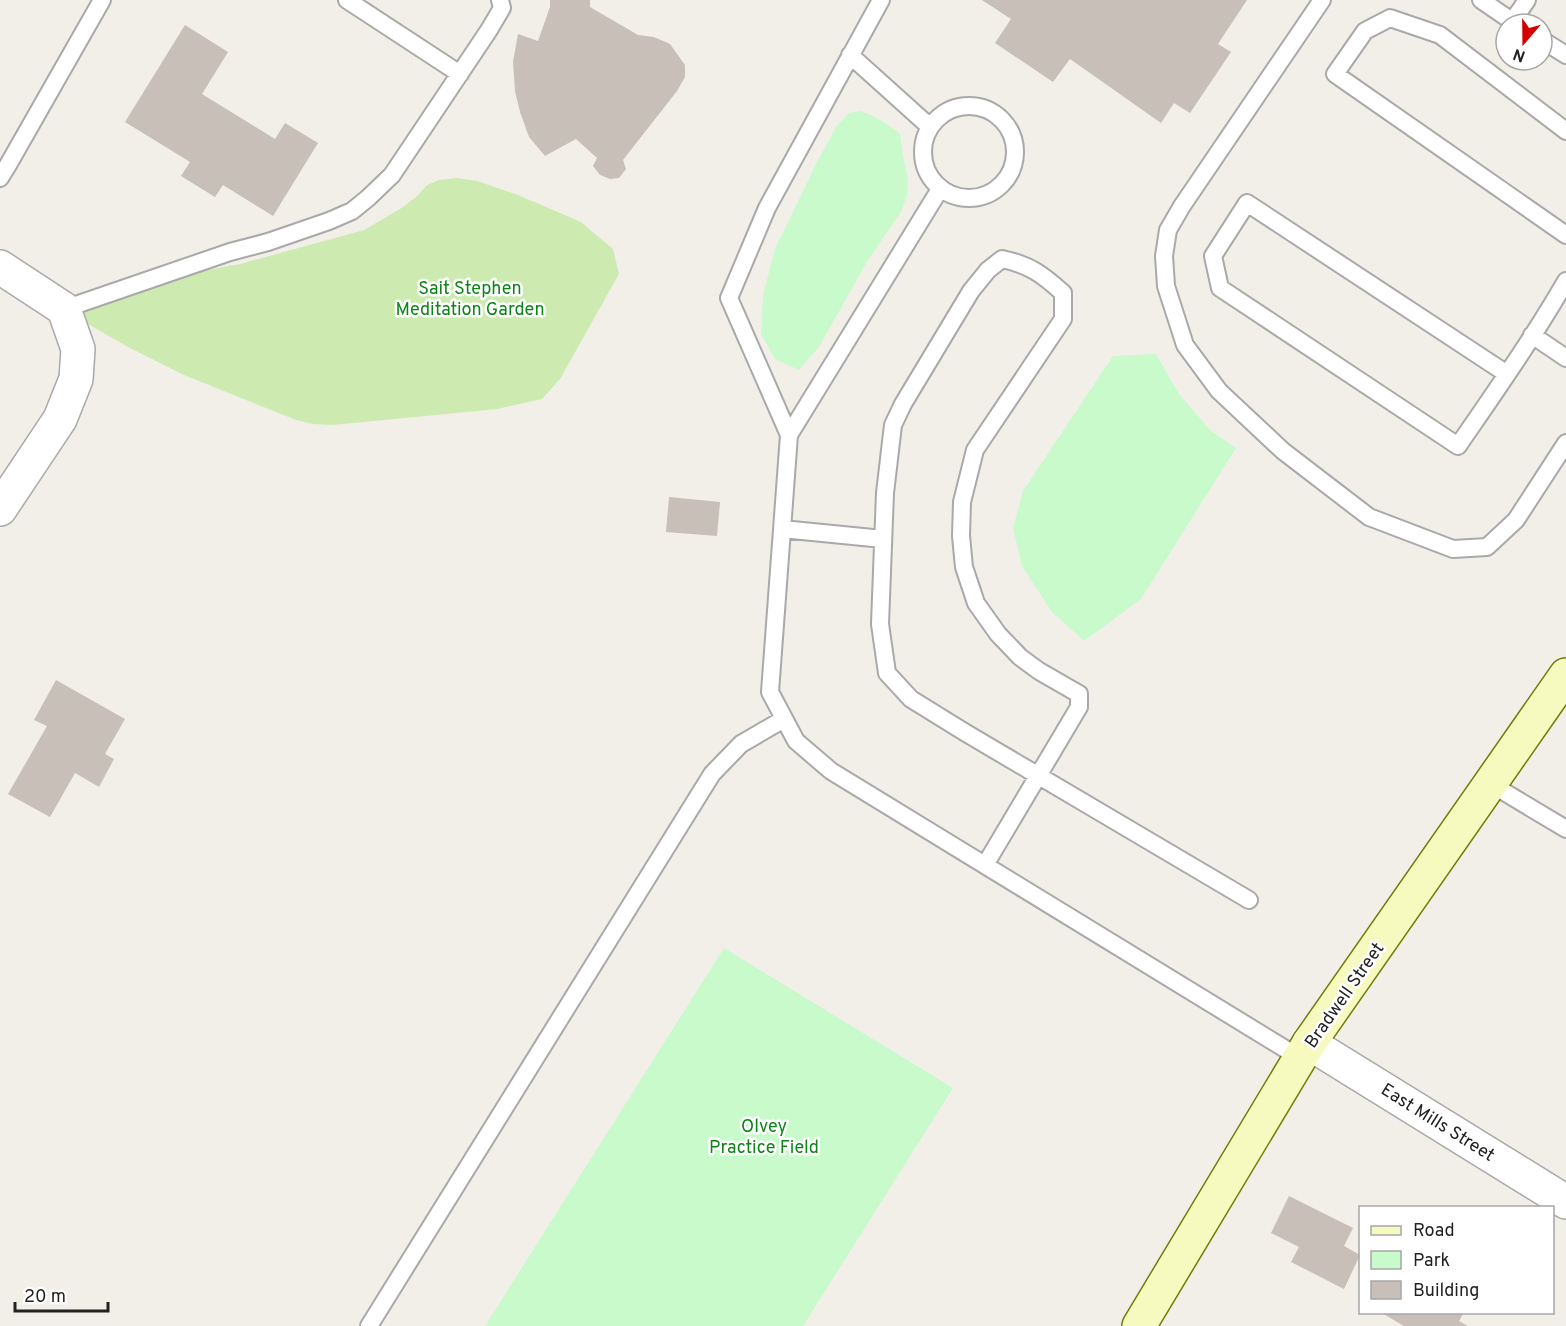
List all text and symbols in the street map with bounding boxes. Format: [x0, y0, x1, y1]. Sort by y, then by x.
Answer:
north arrow [1494, 12, 1554, 72]
text: N [1511, 43, 1528, 66]
park label: Sait Stephen Meditation Garden [395, 278, 545, 322]
street label: Bradwell Street [1300, 939, 1390, 1053]
street label: East Mills Street [1376, 1079, 1498, 1168]
park label: Olvey Practice Field [709, 1116, 819, 1160]
legend [1359, 1206, 1554, 1314]
text: Road [1413, 1220, 1455, 1243]
text: Park [1413, 1250, 1450, 1273]
scale bar [15, 1275, 108, 1313]
text: Building [1413, 1280, 1479, 1303]
text: 20 m [24, 1286, 66, 1309]

